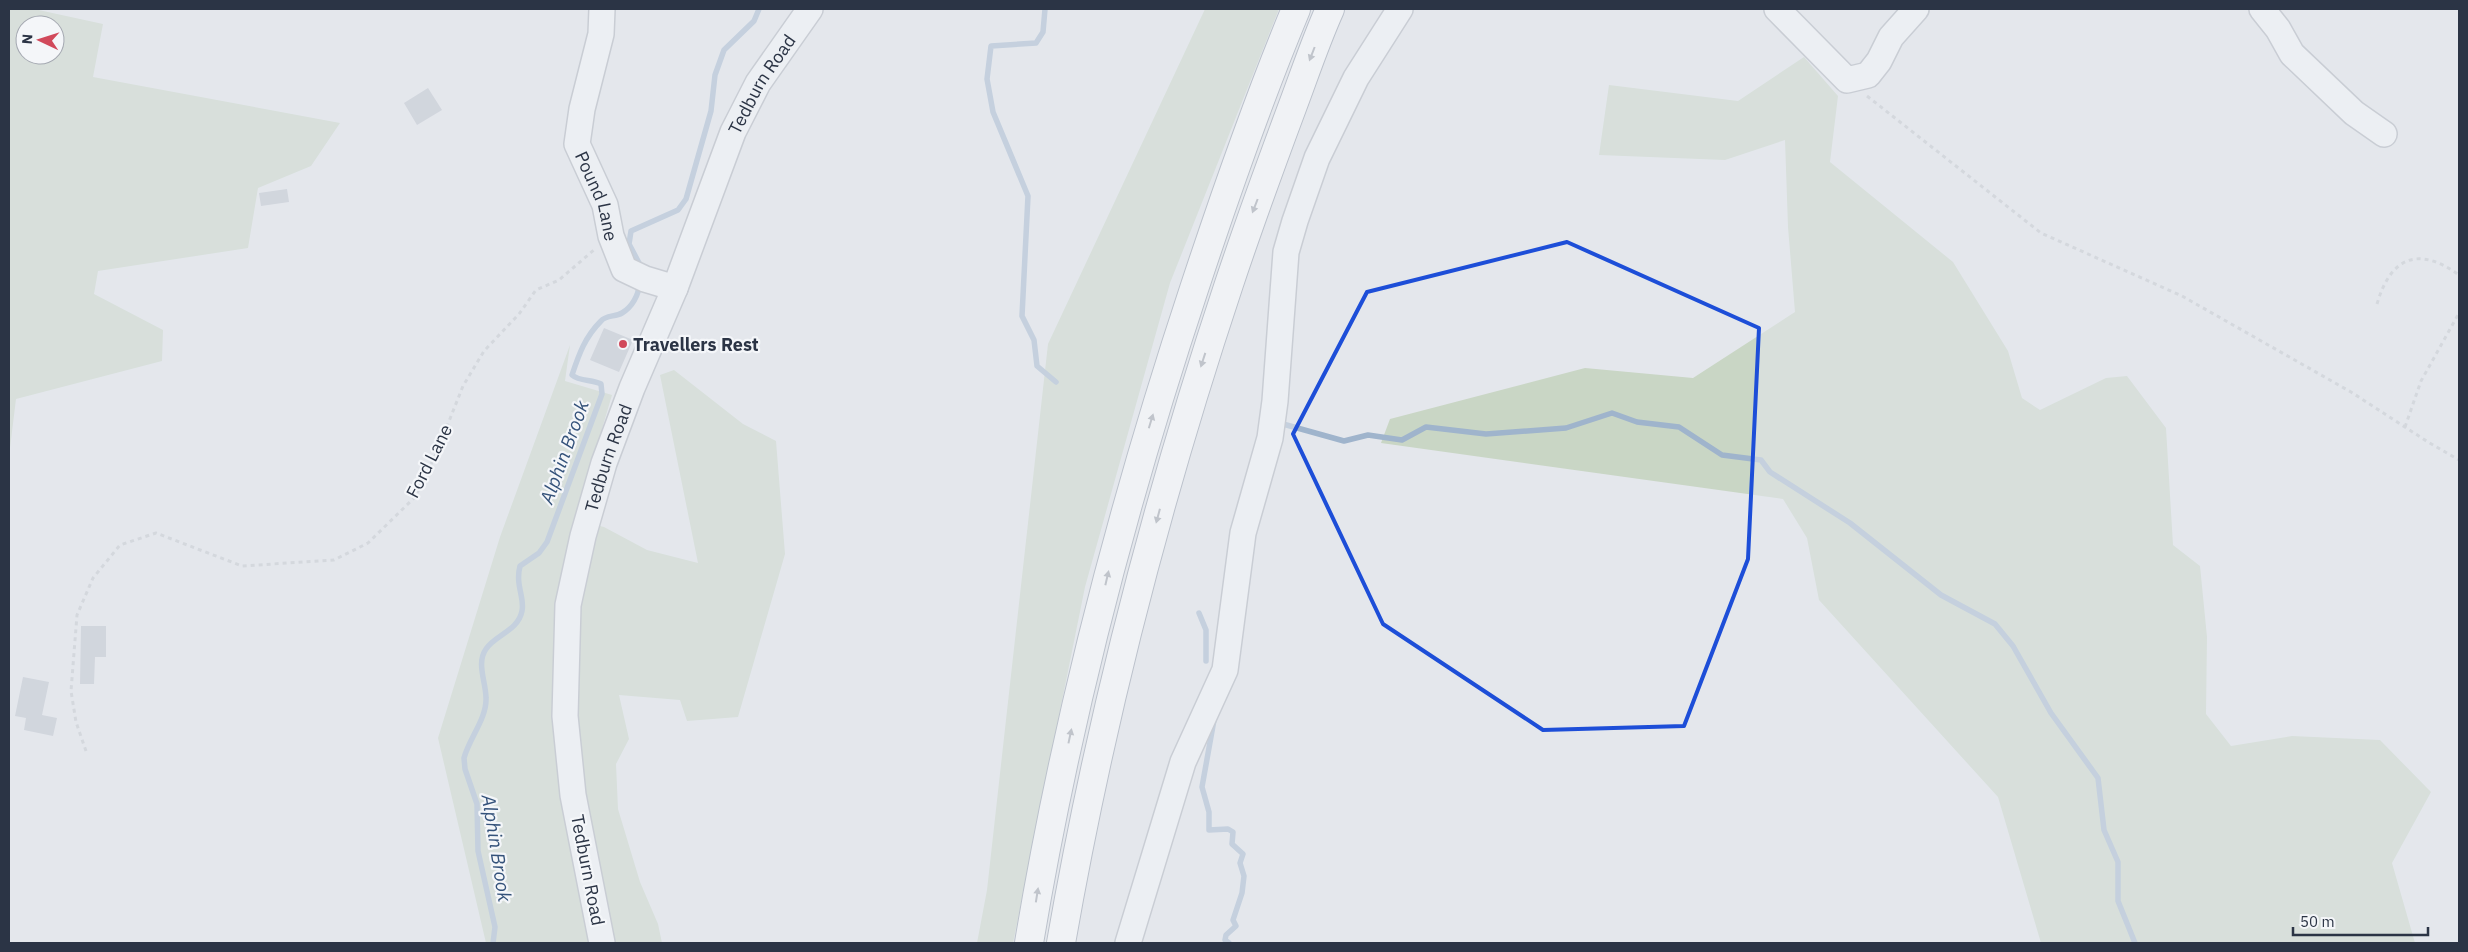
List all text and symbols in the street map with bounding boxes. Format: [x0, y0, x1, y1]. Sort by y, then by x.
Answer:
north arrow [15, 15, 65, 65]
street label: Tedburn Road [723, 30, 800, 138]
text: N [18, 33, 36, 45]
one-way arrow [1308, 47, 1316, 62]
street label: Pound Lane [570, 147, 623, 243]
one-way arrow [1251, 199, 1259, 214]
place label: Travellers Rest [633, 333, 759, 356]
marker: Travellers Rest [617, 338, 629, 350]
one-way arrow [1199, 353, 1207, 368]
water label: Alphin Brook [534, 396, 594, 508]
street label: Tedburn Road [579, 400, 637, 514]
one-way arrow [1148, 414, 1155, 429]
street label: Ford Lane [401, 420, 457, 502]
one-way arrow [1153, 509, 1161, 524]
one-way arrow [1103, 570, 1111, 585]
one-way arrow [1067, 728, 1075, 744]
water label: Alphin Brook [477, 792, 517, 904]
street label: Tedburn Road [566, 813, 610, 927]
one-way arrow [1033, 887, 1041, 903]
scale bar [2293, 904, 2428, 936]
text: 50 m [2300, 912, 2335, 931]

